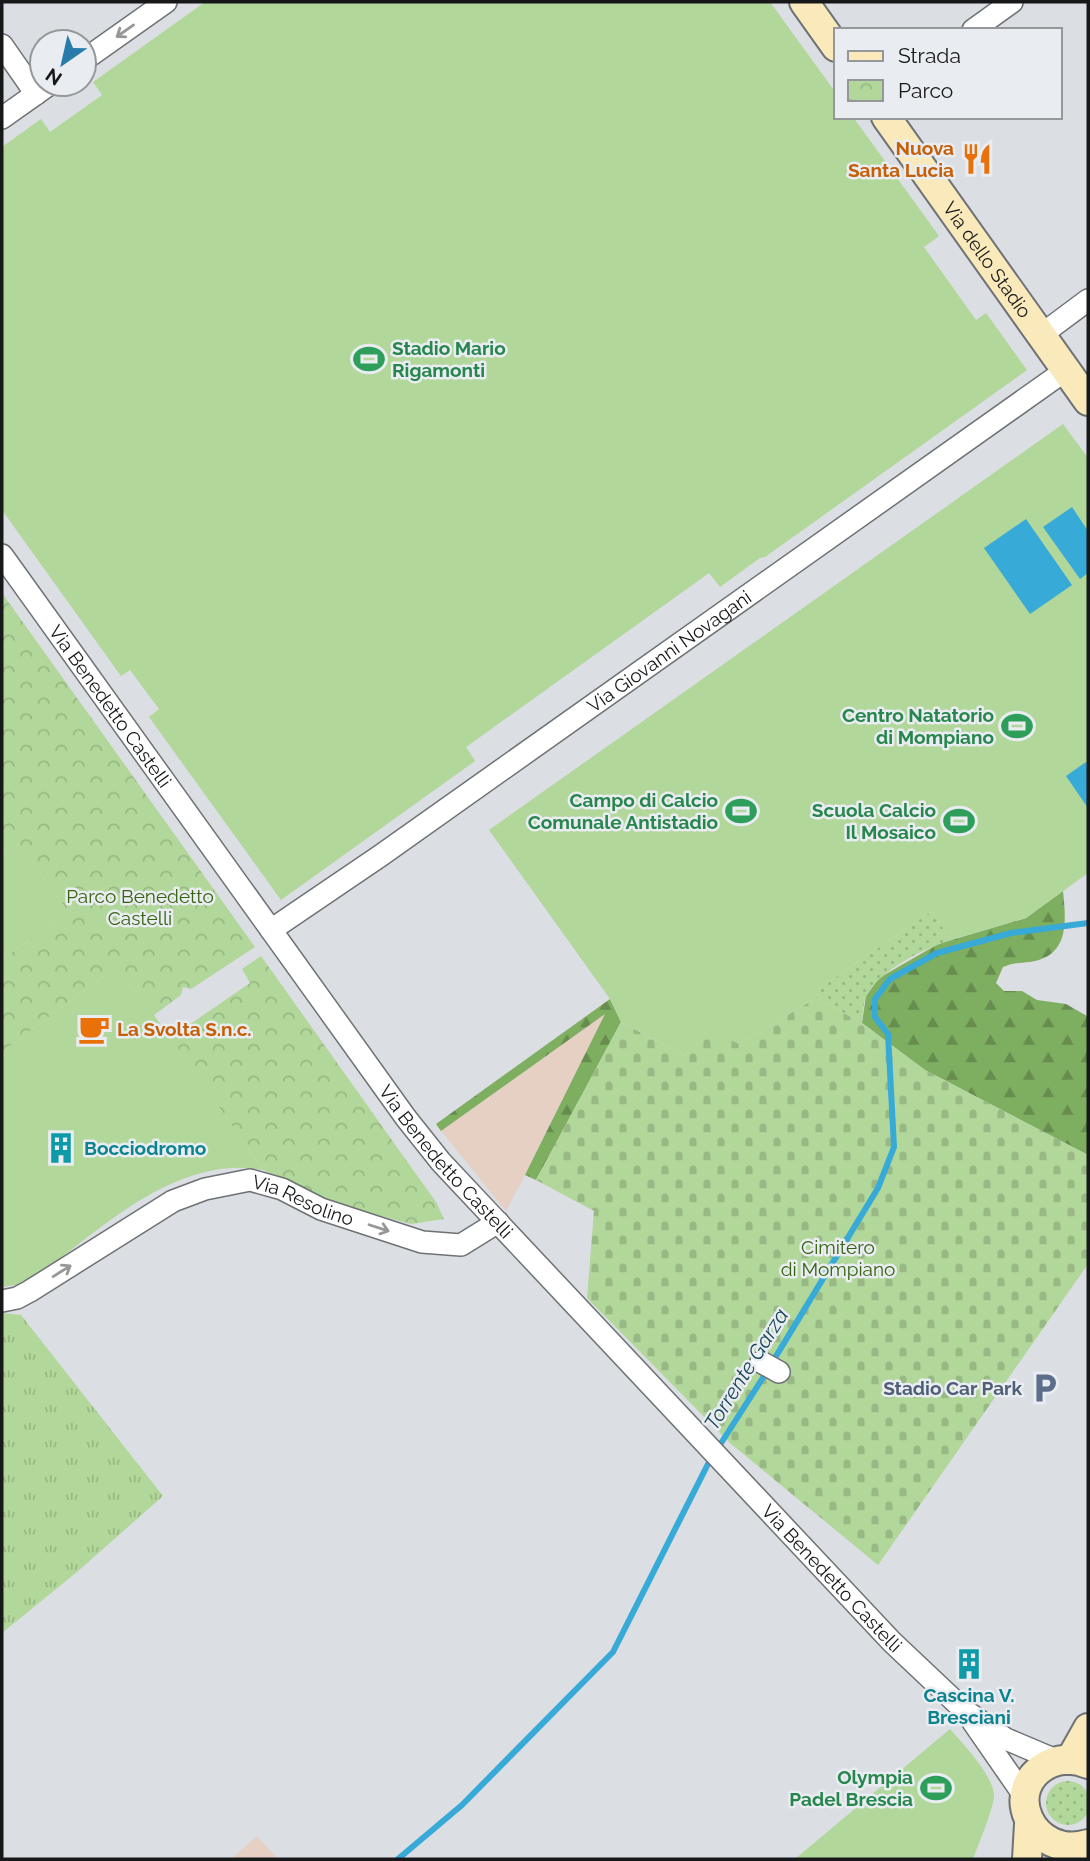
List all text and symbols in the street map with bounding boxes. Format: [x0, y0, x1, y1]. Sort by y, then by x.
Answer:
one-way arrow [116, 24, 135, 38]
north arrow [28, 28, 98, 98]
legend [834, 28, 1062, 119]
text: Strada [898, 43, 961, 68]
text: N [41, 64, 66, 90]
text: Parco [898, 78, 953, 103]
place label: Nuova Santa Lucia [848, 137, 954, 181]
restaurant icon: Nuova Santa Lucia [960, 142, 994, 176]
street label: Via dello Stadio [939, 197, 1036, 322]
place label: Stadio Mario Rigamonti [392, 337, 506, 381]
sports icon: Stadio Mario Rigamonti [352, 342, 386, 376]
street label: Via Giovanni Novagani [583, 586, 755, 717]
street label: Via Benedetto Castelli [45, 621, 176, 792]
place label: Centro Natatorio di Mompiano [842, 704, 994, 748]
sports icon: Centro Natatorio di Mompiano [1000, 709, 1034, 743]
place label: Campo di Calcio Comunale Antistadio [528, 789, 718, 833]
sports icon: Campo di Calcio Comunale Antistadio [724, 794, 758, 828]
place label: Scuola Calcio Il Mosaico [812, 799, 936, 843]
sports icon: Scuola Calcio Il Mosaico [942, 804, 976, 838]
park label: Parco Benedetto Castelli [66, 885, 214, 929]
cafe icon: La Svolta S.n.c. [77, 1012, 111, 1046]
place label: La Svolta S.n.c. [117, 1018, 252, 1040]
street label: Via Benedetto Castelli [375, 1081, 518, 1242]
building icon: Bocciodromo [44, 1131, 78, 1165]
place label: Bocciodromo [84, 1137, 206, 1159]
street label: Via Resolino [250, 1170, 356, 1230]
one-way arrow [368, 1223, 390, 1236]
park label: Cimitero di Mompiano [781, 1236, 895, 1280]
one-way arrow [52, 1264, 72, 1278]
water label: Torrente Garza [699, 1304, 793, 1434]
parking icon: Stadio Car Park [1028, 1371, 1062, 1405]
place label: Stadio Car Park [883, 1377, 1022, 1399]
street label: Via Benedetto Castelli [757, 1500, 906, 1656]
building icon: Cascina V. Bresciani [952, 1647, 986, 1681]
place label: Cascina V. Bresciani [923, 1684, 1015, 1728]
place label: Olympia Padel Brescia [789, 1766, 913, 1810]
sports icon: Olympia Padel Brescia [919, 1771, 953, 1805]

